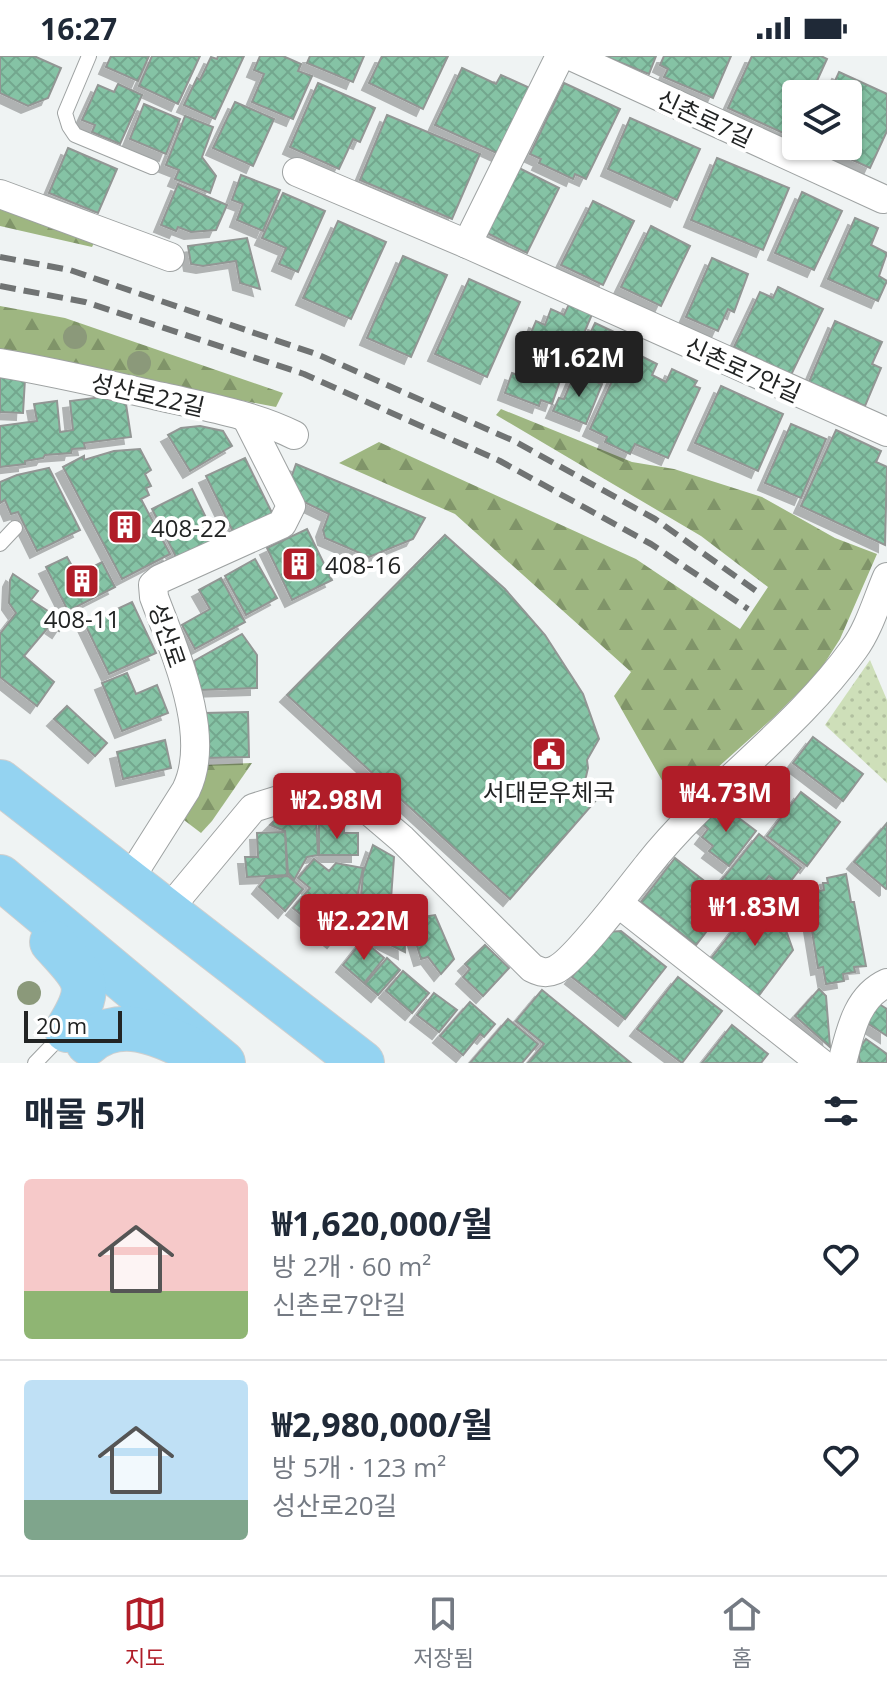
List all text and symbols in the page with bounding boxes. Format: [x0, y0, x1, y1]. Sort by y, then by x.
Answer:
text: 16:27 [40, 8, 117, 49]
map controls [782, 80, 862, 160]
button: layers [782, 80, 862, 160]
street label: 신촌로7길 [652, 81, 758, 155]
street label: 신촌로7안길 [680, 329, 806, 409]
pin: ₩1.62M [514, 331, 644, 399]
text: ₩1.62M [533, 339, 625, 375]
street label: 성산로22길 [88, 365, 208, 423]
building icon: 408-22 [106, 508, 144, 546]
place label: 408-22 [151, 511, 227, 544]
building icon: 408-16 [280, 545, 318, 583]
place label: 408-16 [325, 548, 401, 581]
building icon: 408-11 [63, 562, 101, 600]
street label: 성산로 [142, 598, 194, 672]
place label: 408-11 [44, 602, 120, 635]
public building icon: 서대문우체국 [530, 735, 568, 773]
pin: ₩4.73M [661, 766, 791, 834]
pin: ₩2.98M [272, 773, 402, 841]
text: ₩4.73M [680, 774, 772, 810]
place label: 서대문우체국 [483, 775, 615, 808]
text: ₩2.98M [291, 781, 383, 817]
pin: ₩1.83M [690, 880, 820, 948]
text: ₩1.83M [709, 888, 801, 924]
pin: ₩2.22M [299, 894, 429, 962]
text: ₩2.22M [318, 902, 410, 938]
scale bar [24, 1007, 122, 1043]
text: 20 m [36, 1010, 87, 1040]
icon: filters [819, 1089, 863, 1133]
text: 매물 5개 [24, 1090, 146, 1136]
text: ₩1,620,000/월 [272, 1200, 493, 1246]
icon: home [88, 1211, 184, 1307]
icon: heart [819, 1237, 863, 1281]
text: 방 2개 · 60 m² [272, 1248, 431, 1284]
text: 신촌로7안길 [272, 1286, 406, 1322]
text: ₩2,980,000/월 [272, 1401, 493, 1447]
icon: home [88, 1412, 184, 1508]
icon: heart [819, 1438, 863, 1482]
text: 방 5개 · 123 m² [272, 1449, 446, 1485]
text: 성산로20길 [272, 1487, 397, 1523]
tab: 지도 [123, 1592, 167, 1672]
tab: 저장됨 [413, 1592, 474, 1672]
tab: 홈 [720, 1592, 764, 1672]

